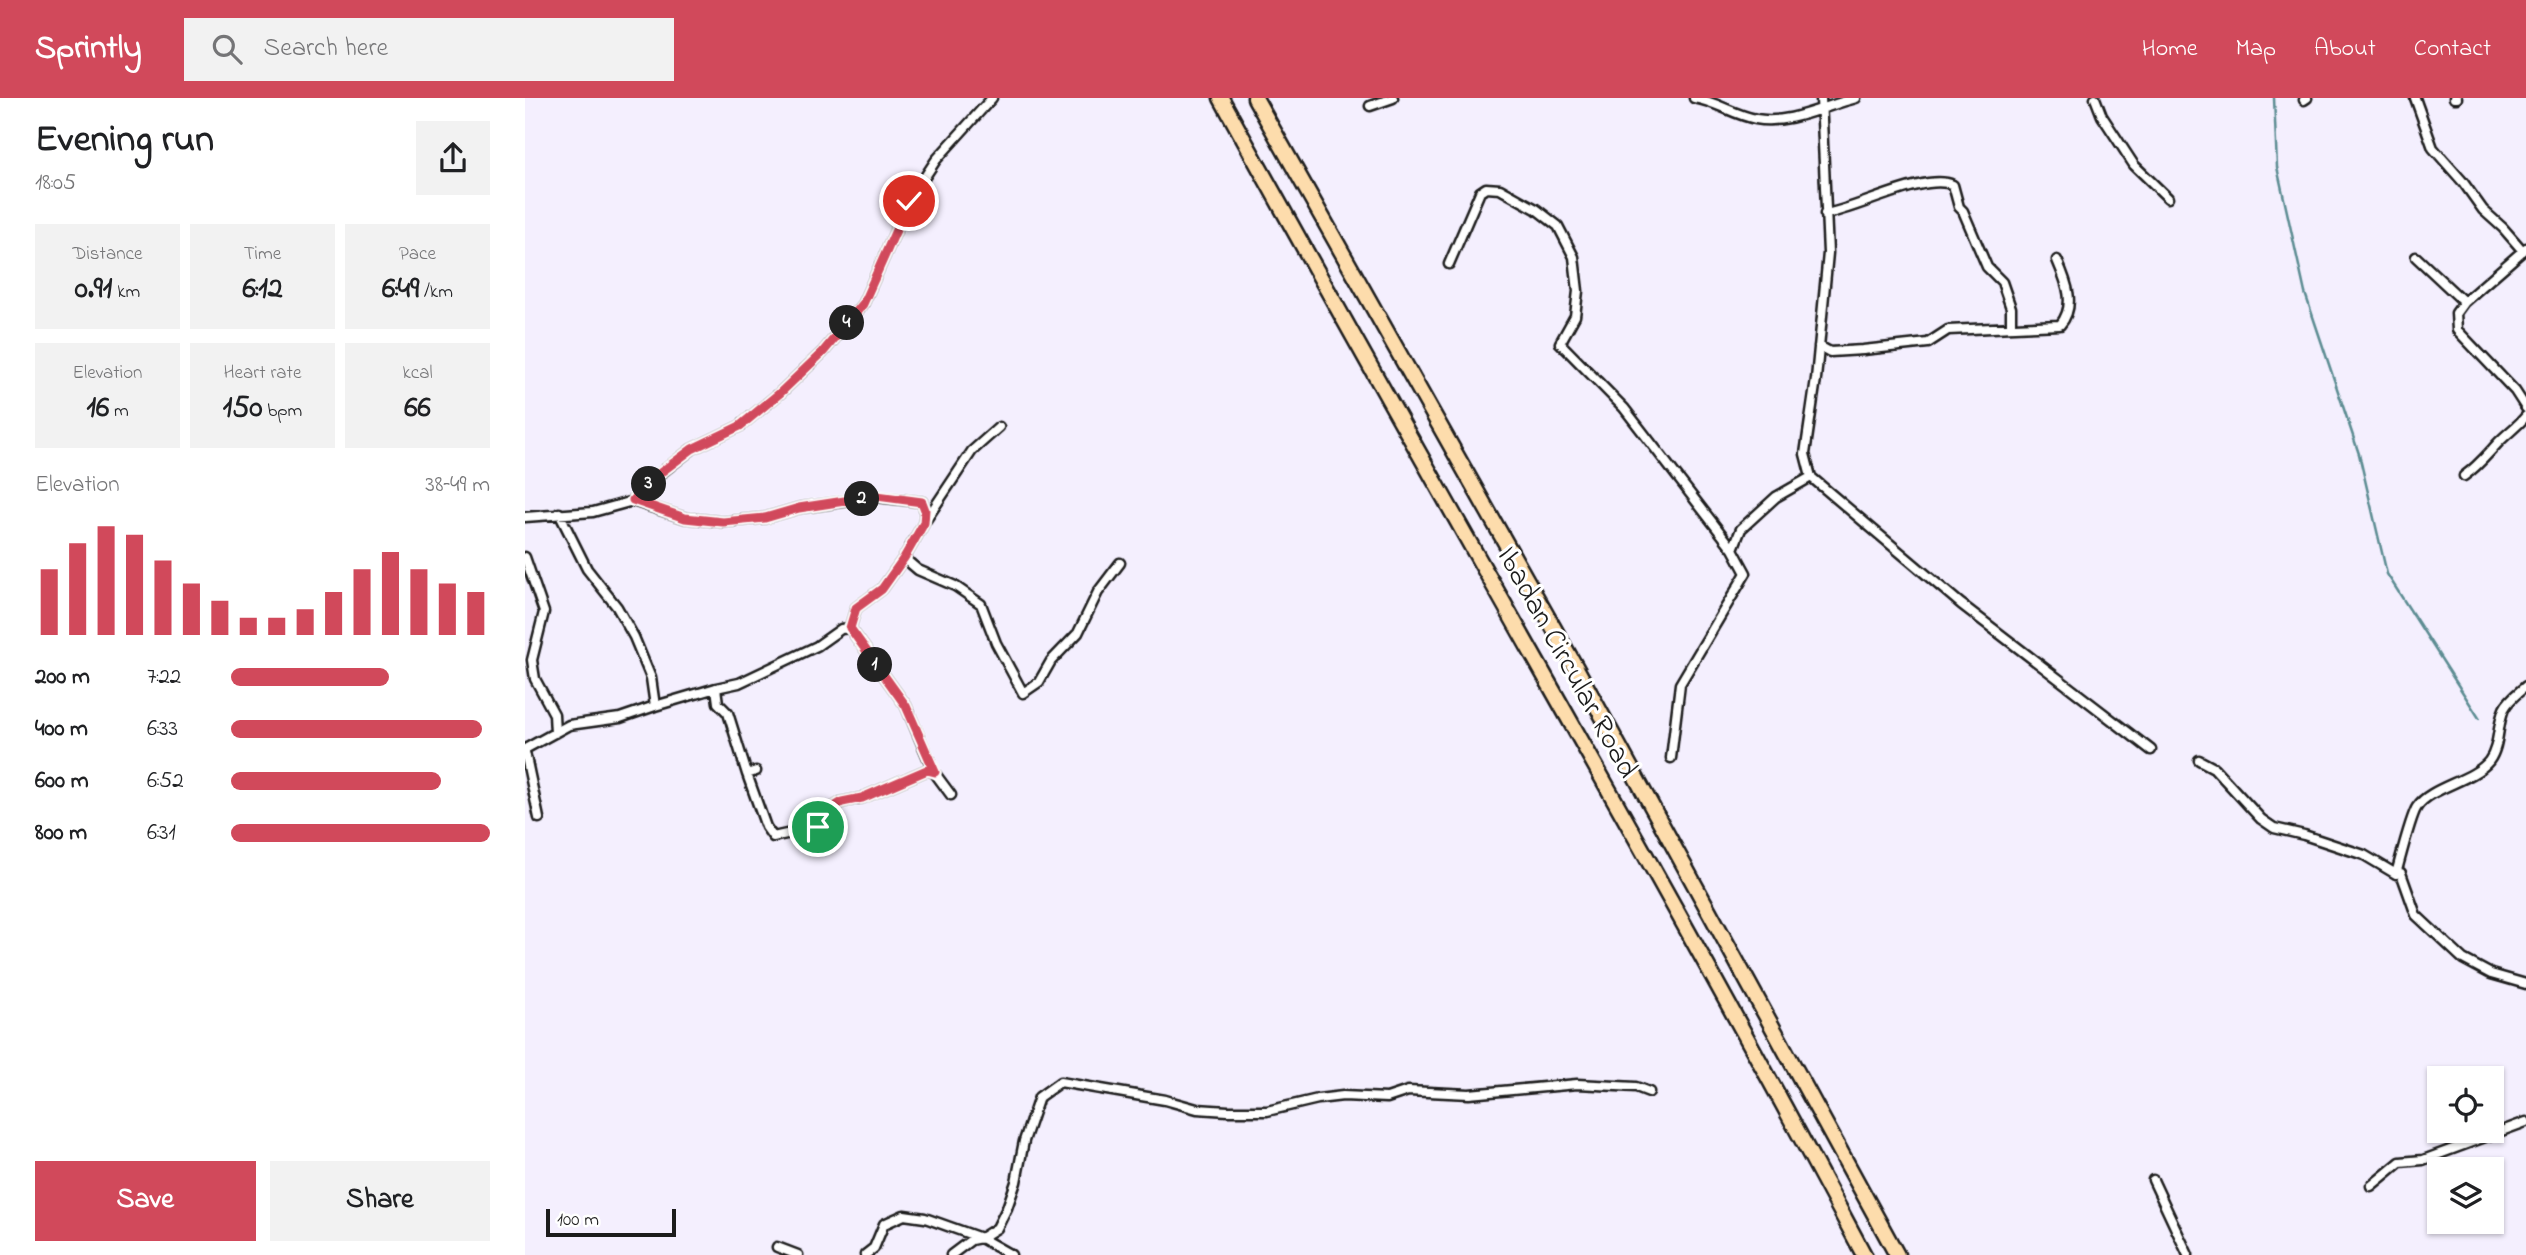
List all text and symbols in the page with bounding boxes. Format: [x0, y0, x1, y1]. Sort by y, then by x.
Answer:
search box [184, 18, 674, 81]
text: Sprintly [35, 25, 142, 73]
icon: search [208, 30, 246, 68]
text: Search here [264, 30, 388, 68]
text: Home [2142, 32, 2198, 67]
text: Map [2236, 32, 2276, 67]
text: About [2314, 32, 2376, 67]
text: Contact [2414, 32, 2491, 67]
text: Evening run [35, 113, 214, 169]
button: share [416, 121, 490, 195]
text: 18:05 [35, 167, 76, 200]
pin [879, 171, 939, 231]
icon: check [890, 182, 928, 220]
text: Distance [73, 241, 143, 268]
text: Time [244, 241, 281, 268]
text: Pace [399, 241, 436, 268]
text: 0.91 [75, 268, 112, 312]
text: 6:12 [242, 268, 283, 312]
text: 6:49 [382, 268, 419, 312]
text: km [112, 279, 140, 306]
text: /km [419, 279, 453, 306]
pin: 4 [829, 306, 865, 341]
text: 4 [843, 309, 850, 336]
text: Elevation [73, 360, 142, 387]
text: Heart rate [224, 360, 301, 387]
text: kcal [402, 360, 433, 387]
text: 16 [86, 387, 109, 431]
text: 150 [223, 387, 262, 431]
text: 66 [404, 387, 431, 431]
text: m [109, 398, 129, 425]
text: bpm [262, 398, 302, 425]
pin: 3 [631, 466, 667, 502]
text: Elevation [35, 469, 120, 502]
text: 38–49 m [425, 469, 490, 502]
text: 3 [645, 470, 652, 497]
pin: 2 [845, 482, 879, 516]
text: 2 [857, 485, 866, 512]
street label: Ibadan Circular Road [1484, 539, 1648, 787]
pin: 1 [857, 648, 893, 682]
text: 1 [871, 651, 878, 678]
text: 200 m [35, 661, 90, 694]
text: 7:22 [147, 661, 181, 694]
text: 400 m [35, 713, 88, 746]
text: 6:33 [147, 713, 178, 746]
text: 600 m [35, 765, 89, 798]
text: 6:52 [147, 765, 184, 798]
pin [788, 797, 848, 857]
icon: arrive [799, 808, 837, 846]
text: 800 m [35, 817, 87, 850]
text: 6:31 [147, 817, 176, 850]
map controls [2427, 1066, 2504, 1234]
button: locate [2427, 1066, 2504, 1143]
button: layers [2427, 1157, 2504, 1234]
button: Save [35, 1161, 256, 1241]
button: Share [270, 1161, 490, 1241]
scale bar [546, 1206, 675, 1238]
text: 100 m [557, 1207, 599, 1234]

